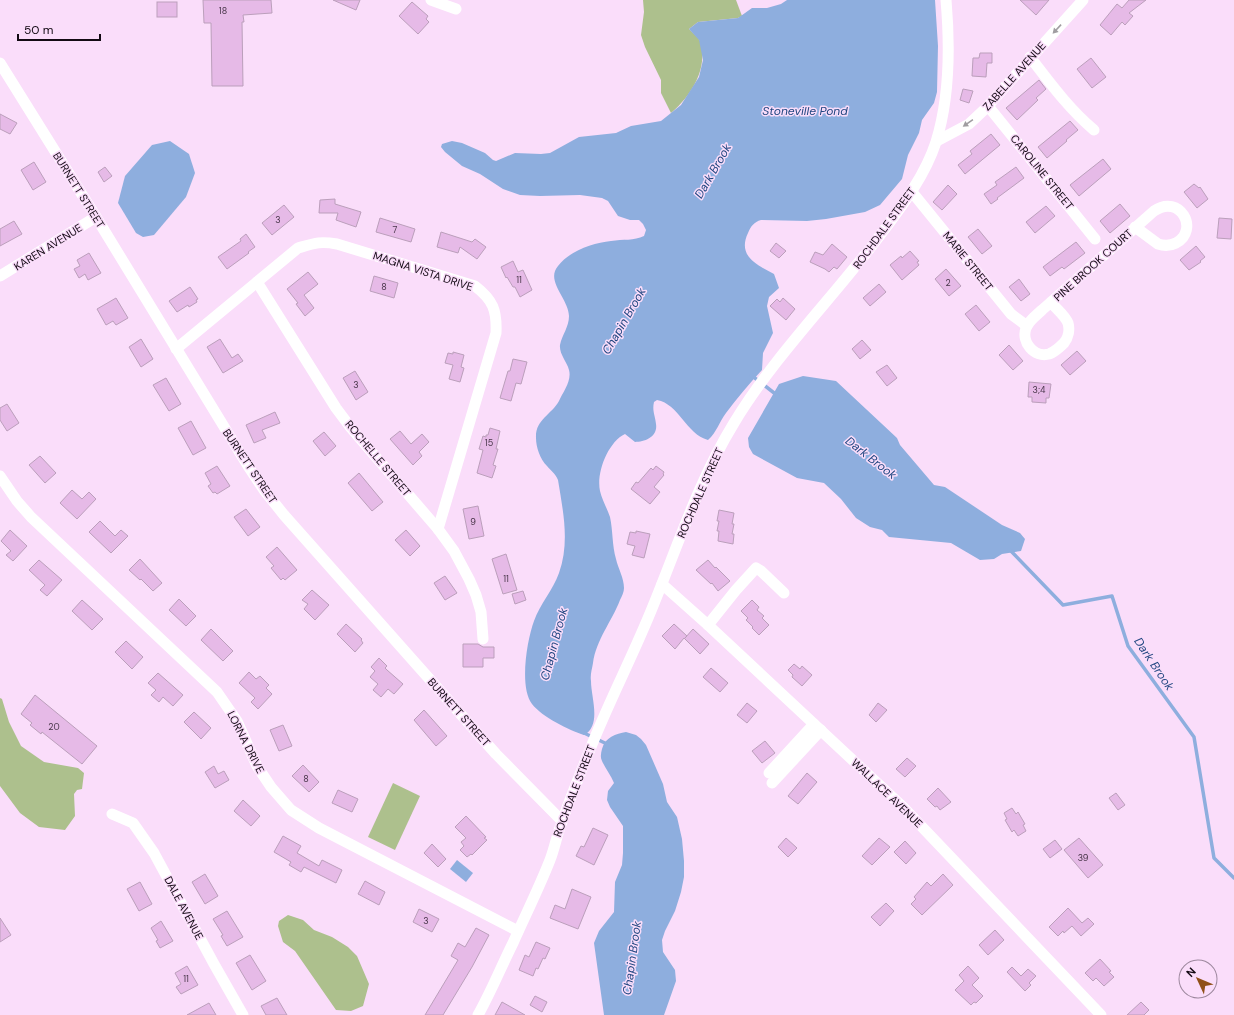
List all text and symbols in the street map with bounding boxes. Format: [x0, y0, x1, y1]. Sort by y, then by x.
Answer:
house number: 18 [219, 5, 227, 17]
scale bar [18, 16, 100, 42]
text: 50 m [24, 22, 53, 38]
one-way arrow [1052, 24, 1062, 34]
street label: ZABELLE AVENUE [979, 39, 1049, 113]
water label: Stoneville Pond [762, 103, 848, 119]
one-way arrow [962, 120, 974, 127]
street label: CAROLINE STREET [1007, 132, 1077, 212]
water label: Dark Brook [691, 140, 736, 201]
street label: BURNETT STREET [50, 149, 108, 231]
street label: ROCHDALE STREET [850, 185, 918, 271]
house number: 3 [275, 214, 281, 226]
street label: KAREN AVENUE [11, 220, 85, 274]
house number: 7 [393, 224, 398, 236]
street label: PINE BROOK COURT [1051, 226, 1135, 304]
street label: MARIE STREET [940, 228, 996, 294]
street label: MAGNA VISTA DRIVE [371, 248, 475, 294]
house number: 11 [516, 274, 522, 286]
house number: 2 [945, 277, 951, 289]
house number: 8 [381, 281, 387, 293]
water label: Chapin Brook [598, 284, 650, 357]
house number: 3 [353, 379, 359, 391]
house number: 3;4 [1033, 384, 1046, 396]
street label: ROCHELLE STREET [342, 417, 414, 499]
street label: BURNETT STREET [220, 426, 280, 506]
water label: Dark Brook [842, 433, 901, 484]
house number: 15 [485, 437, 493, 449]
street label: ROCHDALE STREET [674, 446, 726, 540]
house number: 9 [470, 516, 476, 528]
house number: 11 [503, 573, 509, 585]
water label: Chapin Brook [537, 605, 572, 682]
water label: Dark Brook [1130, 634, 1178, 694]
street label: BURNETT STREET [425, 675, 493, 749]
street label: LORNA DRIVE [224, 708, 268, 776]
house number: 20 [48, 721, 60, 733]
street label: ROCHDALE STREET [550, 743, 598, 839]
street label: WALLACE AVENUE [849, 755, 925, 831]
house number: 8 [303, 773, 309, 785]
house number: 39 [1078, 852, 1089, 864]
street label: DALE AVENUE [161, 874, 207, 942]
house number: 3 [423, 915, 429, 927]
water label: Chapin Brook [619, 919, 645, 996]
north arrow [1178, 959, 1218, 999]
text: N [1183, 964, 1199, 980]
house number: 11 [183, 973, 189, 985]

